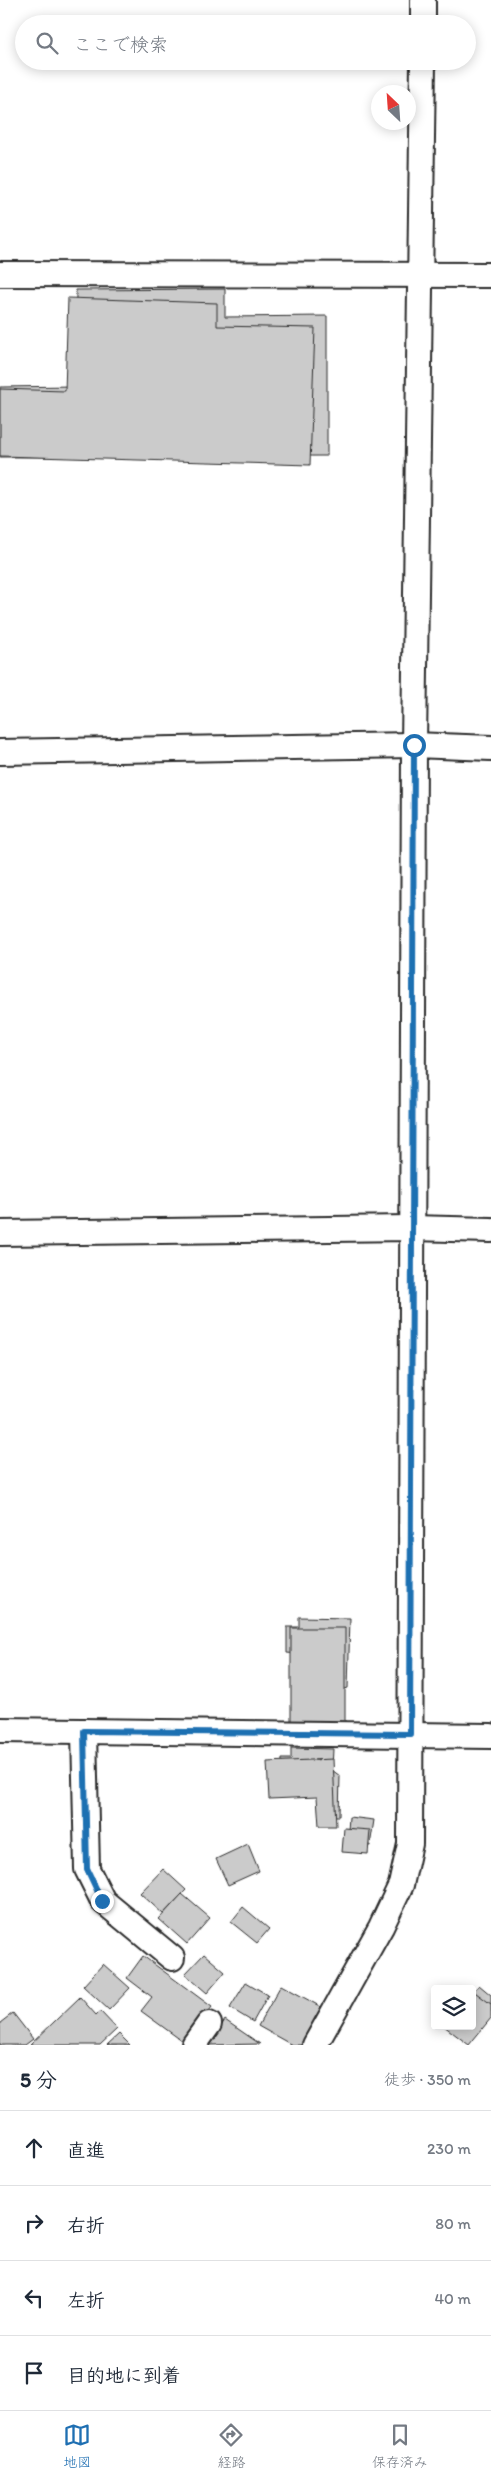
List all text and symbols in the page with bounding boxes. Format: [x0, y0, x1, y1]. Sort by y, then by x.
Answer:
search box [15, 15, 476, 70]
icon: search [33, 29, 61, 57]
text: ここで検索 [73, 33, 168, 56]
north arrow [371, 85, 416, 130]
route start [403, 734, 426, 757]
route end [91, 1890, 114, 1913]
map controls [431, 1985, 476, 2030]
button: layers [431, 1985, 476, 2030]
text: 5 分 [20, 2067, 57, 2092]
text: 徒歩 · 350 m [384, 2070, 471, 2089]
icon: ahead [20, 2134, 48, 2162]
text: 直進 [67, 2139, 105, 2162]
text: 230 m [427, 2139, 471, 2158]
icon: right [20, 2209, 48, 2237]
text: 右折 [67, 2214, 105, 2237]
text: 80 m [435, 2214, 471, 2233]
icon: left [20, 2284, 48, 2312]
text: 左折 [67, 2289, 105, 2312]
text: 40 m [434, 2289, 471, 2308]
icon: arrive [20, 2359, 48, 2387]
text: 目的地に到着 [67, 2364, 181, 2387]
tab: 地図 [63, 2421, 91, 2471]
tab: 経路 [217, 2421, 245, 2471]
tab: 保存済み [372, 2421, 428, 2471]

